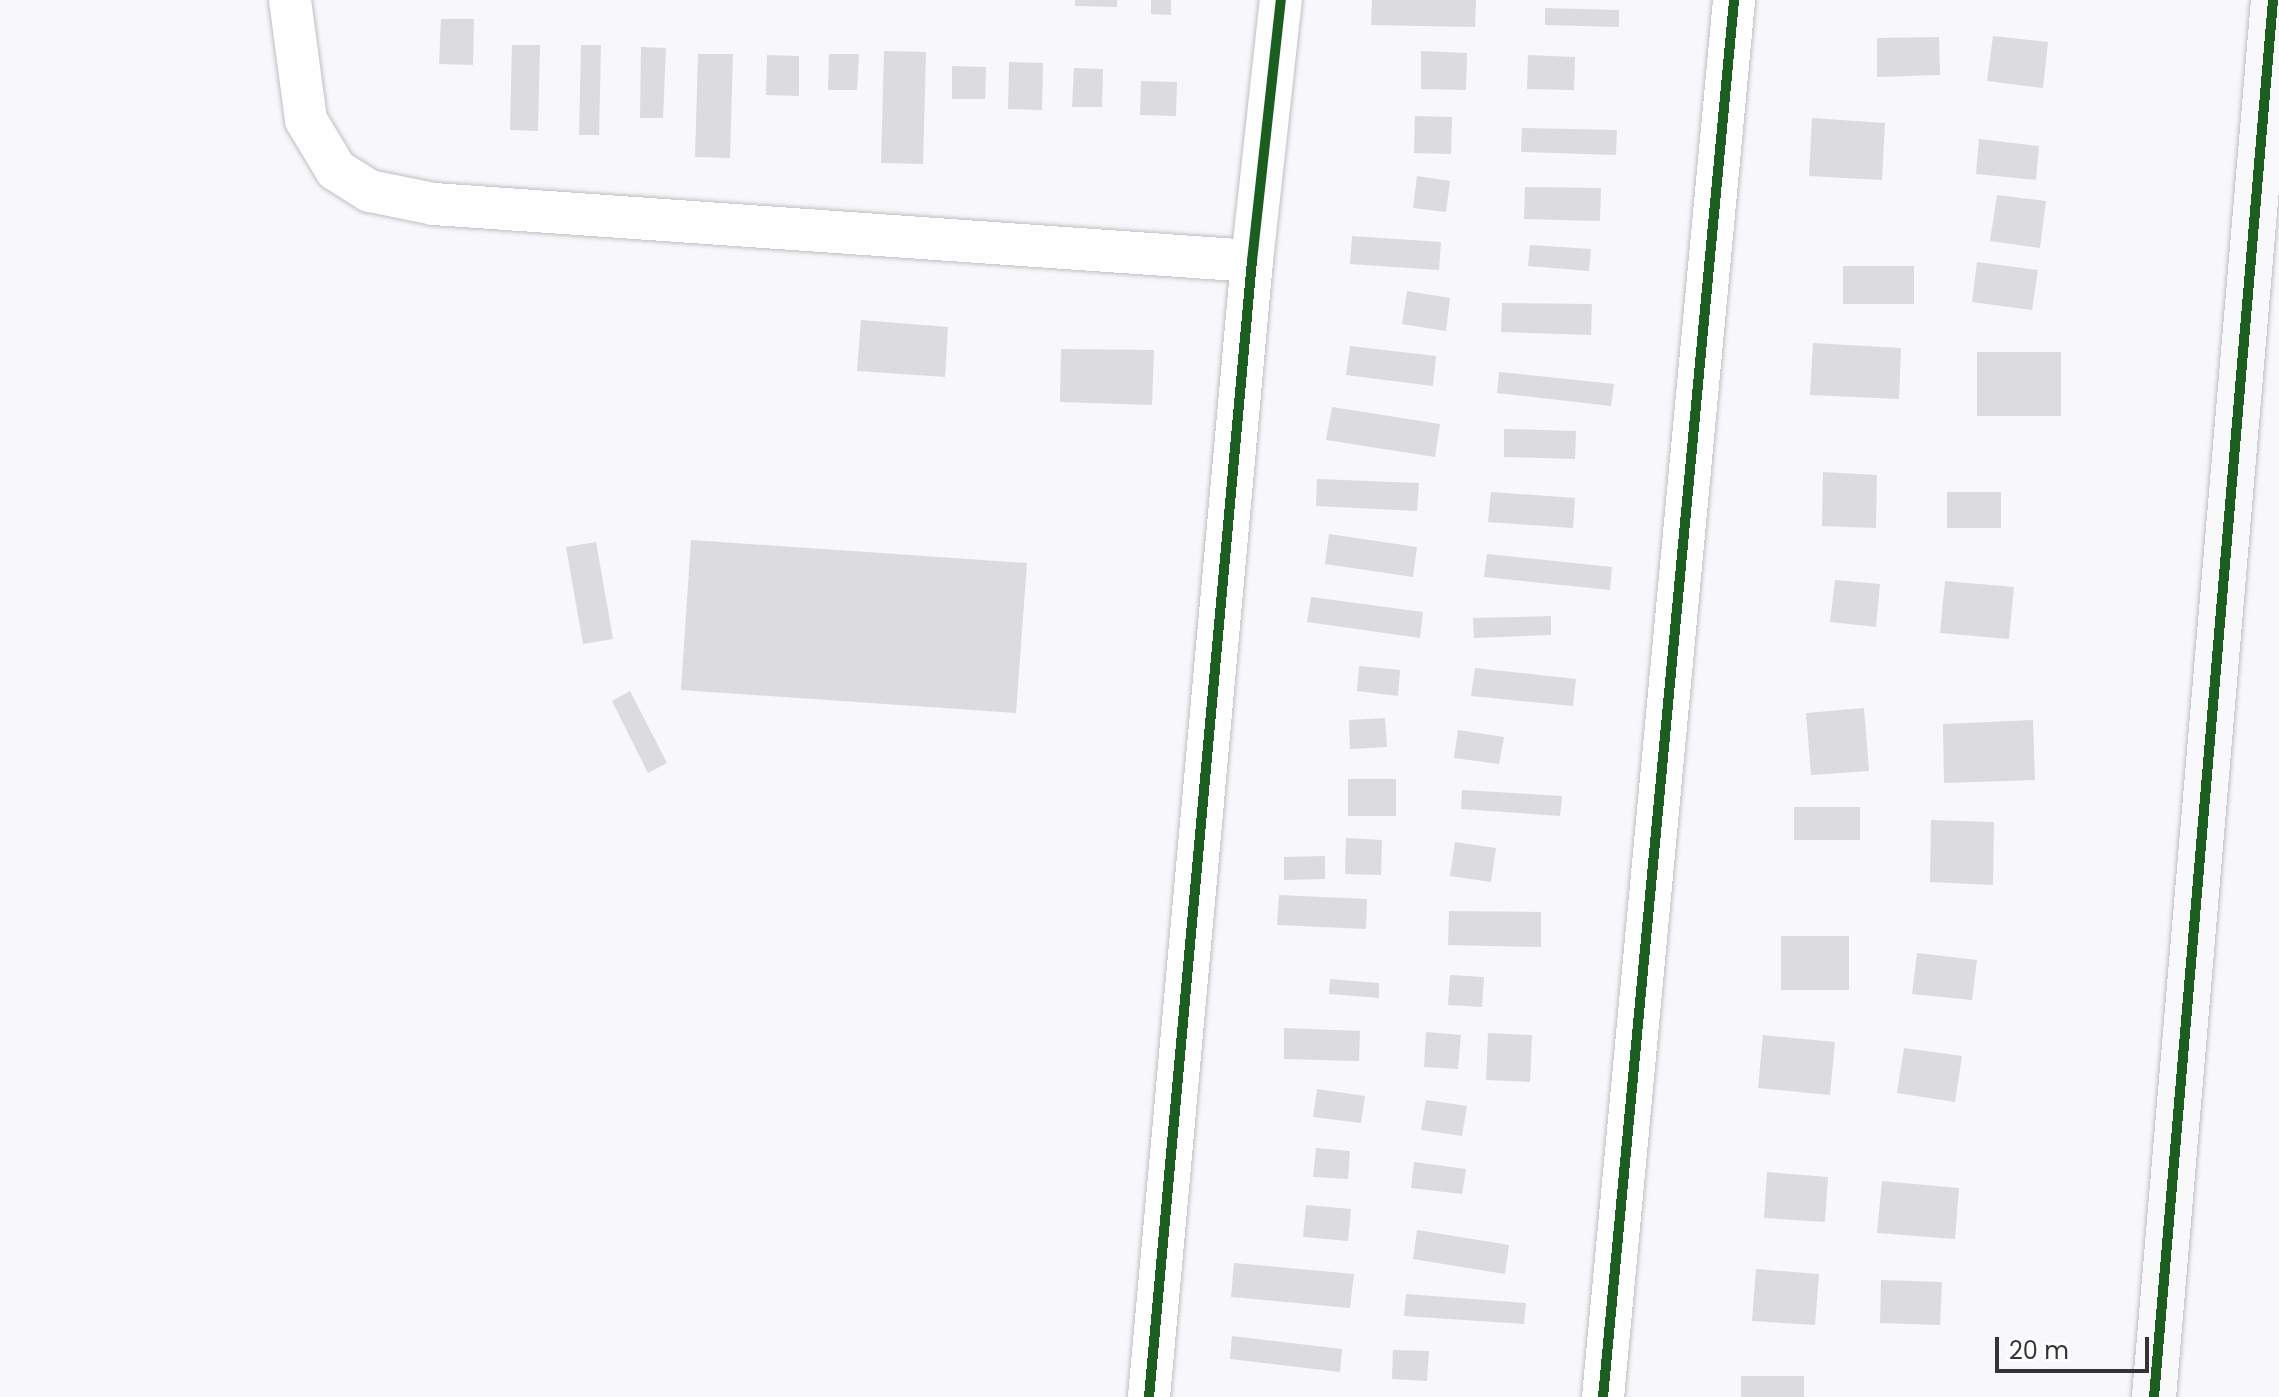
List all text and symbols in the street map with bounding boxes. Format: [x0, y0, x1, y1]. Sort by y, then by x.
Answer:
scale bar [1999, 1321, 2153, 1371]
text: 20 m [2009, 1334, 2069, 1367]

